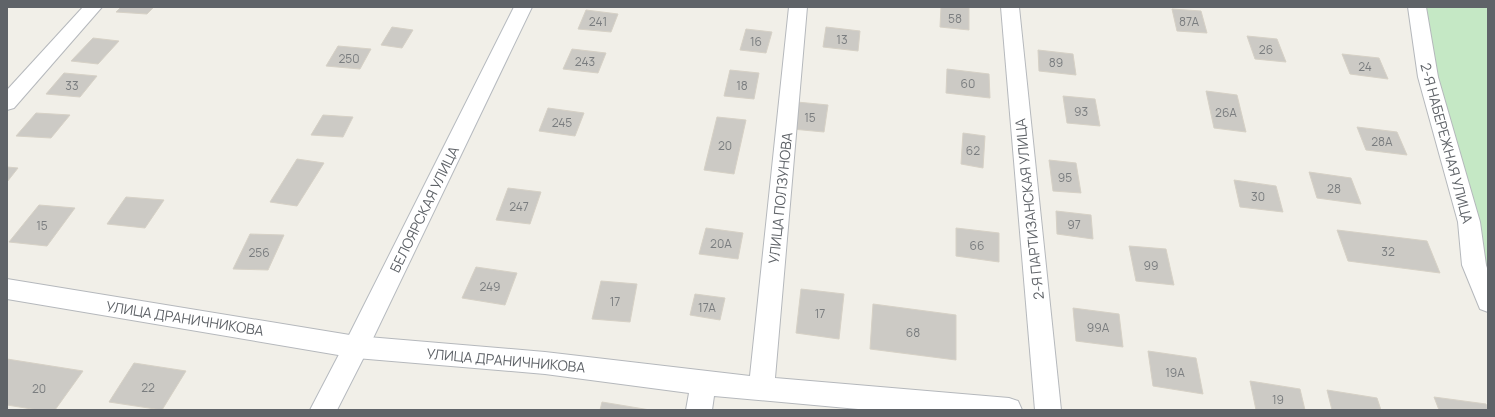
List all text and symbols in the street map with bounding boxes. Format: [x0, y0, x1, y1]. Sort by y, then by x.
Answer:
house number: 58 [948, 10, 962, 27]
house number: 241 [589, 13, 607, 30]
house number: 87А [1179, 13, 1199, 30]
house number: 13 [836, 31, 848, 48]
house number: 16 [750, 33, 762, 50]
house number: 26 [1259, 41, 1273, 58]
house number: 250 [338, 50, 360, 67]
house number: 243 [575, 53, 595, 70]
house number: 89 [1049, 54, 1063, 71]
house number: 24 [1358, 58, 1372, 75]
street label: 2-Я НАБЕРЕЖНАЯ УЛИЦА [1416, 61, 1478, 225]
house number: 60 [961, 75, 975, 92]
house number: 33 [65, 77, 79, 94]
house number: 18 [736, 77, 748, 94]
house number: 93 [1074, 103, 1088, 120]
house number: 26А [1215, 104, 1237, 121]
house number: 15 [804, 109, 816, 126]
house number: 245 [552, 114, 572, 131]
street label: 2-Я ПАРТИЗАНСКАЯ УЛИЦА [1010, 117, 1048, 301]
street label: УЛИЦА ПОЛЗУНОВА [764, 131, 796, 265]
house number: 28А [1371, 133, 1393, 150]
house number: 20 [718, 137, 732, 154]
street label: БЕЛОЯРСКАЯ УЛИЦА [385, 142, 463, 275]
house number: 62 [966, 142, 980, 159]
house number: 95 [1058, 169, 1072, 186]
house number: 28 [1327, 180, 1341, 197]
house number: 30 [1251, 188, 1265, 205]
house number: 247 [509, 198, 529, 215]
house number: 97 [1067, 216, 1081, 233]
house number: 15 [36, 217, 48, 234]
house number: 20А [710, 235, 732, 252]
house number: 66 [970, 237, 984, 254]
house number: 32 [1381, 243, 1395, 260]
house number: 256 [248, 244, 270, 261]
house number: 99 [1144, 257, 1158, 274]
house number: 249 [479, 278, 501, 295]
house number: 17 [610, 293, 620, 310]
street label: УЛИЦА ДРАНИЧНИКОВА [105, 296, 265, 340]
house number: 17А [698, 299, 716, 316]
house number: 17 [815, 305, 825, 322]
house number: 99А [1087, 319, 1110, 336]
house number: 68 [906, 324, 920, 341]
street label: УЛИЦА ДРАНИЧНИКОВА [426, 344, 586, 376]
house number: 19А [1165, 364, 1185, 381]
house number: 22 [141, 379, 155, 396]
house number: 20 [32, 380, 46, 397]
house number: 19 [1272, 391, 1284, 408]

